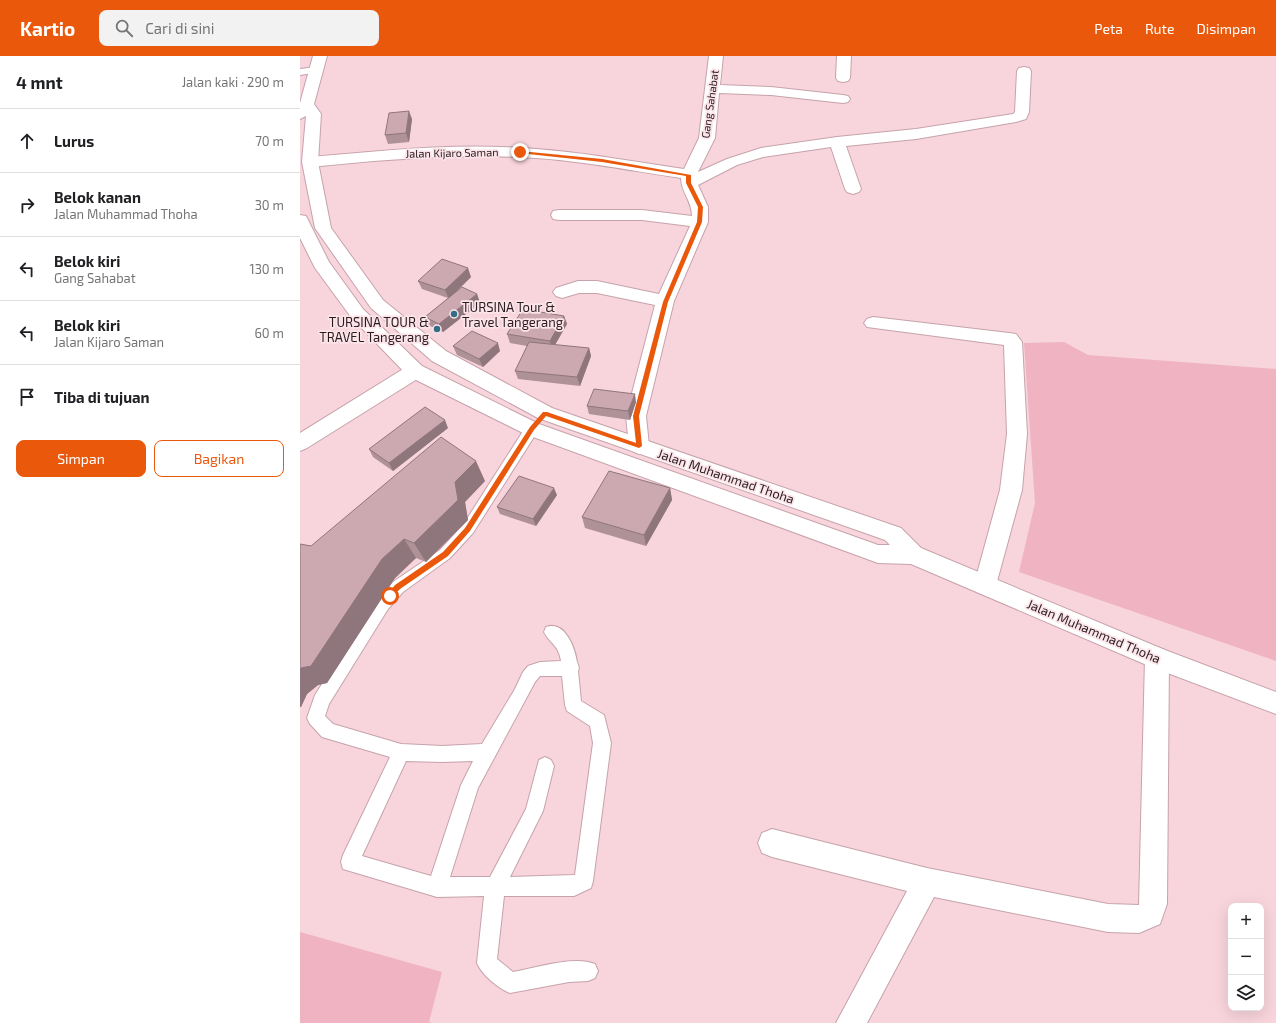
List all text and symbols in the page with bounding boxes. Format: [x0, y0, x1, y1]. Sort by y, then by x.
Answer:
search box [99, 10, 379, 46]
text: Kartio [20, 17, 75, 40]
icon: search [113, 17, 135, 39]
text: Cari di sini [145, 19, 215, 37]
text: Peta [1094, 20, 1123, 37]
text: Rute [1145, 20, 1174, 37]
text: Disimpan [1196, 20, 1256, 37]
street label: Gang Sahabat [698, 69, 721, 139]
text: 4 mnt [16, 72, 63, 92]
text: Jalan kaki · 290 m [182, 74, 284, 90]
icon: ahead [16, 130, 38, 152]
text: Lurus [54, 132, 94, 150]
text: 70 m [255, 133, 284, 149]
route end [511, 143, 529, 161]
street label: Jalan Kijaro Saman [405, 145, 499, 161]
text: Belok kanan [54, 188, 141, 206]
icon: right [16, 194, 38, 216]
text: 30 m [255, 197, 284, 213]
text: Jalan Muhammad Thoha [54, 206, 198, 222]
text: Belok kiri [54, 252, 120, 270]
icon: left [16, 258, 38, 280]
text: 130 m [249, 261, 284, 277]
text: Gang Sahabat [54, 270, 136, 286]
place label: TURSINA Tour & Travel Tangerang [462, 299, 563, 330]
marker: TURSINA Tour & Travel Tangerang [449, 309, 459, 319]
place label: TURSINA TOUR & TRAVEL Tangerang [319, 314, 429, 345]
text: Belok kiri [54, 316, 120, 334]
icon: left [16, 322, 38, 344]
marker: TURSINA TOUR & TRAVEL Tangerang [432, 324, 442, 334]
text: 60 m [254, 325, 284, 341]
text: Jalan Kijaro Saman [54, 334, 164, 350]
icon: arrive [16, 386, 38, 408]
text: Tiba di tujuan [54, 388, 150, 406]
button: Simpan [16, 440, 146, 477]
button: Bagikan [154, 440, 284, 477]
street label: Jalan Muhammad Thoha [655, 445, 797, 507]
route start [381, 587, 399, 605]
street label: Jalan Muhammad Thoha [1025, 596, 1163, 666]
map controls [1228, 903, 1264, 1011]
button: + [1228, 903, 1264, 939]
button: − [1228, 939, 1264, 975]
button: layers [1228, 975, 1264, 1011]

